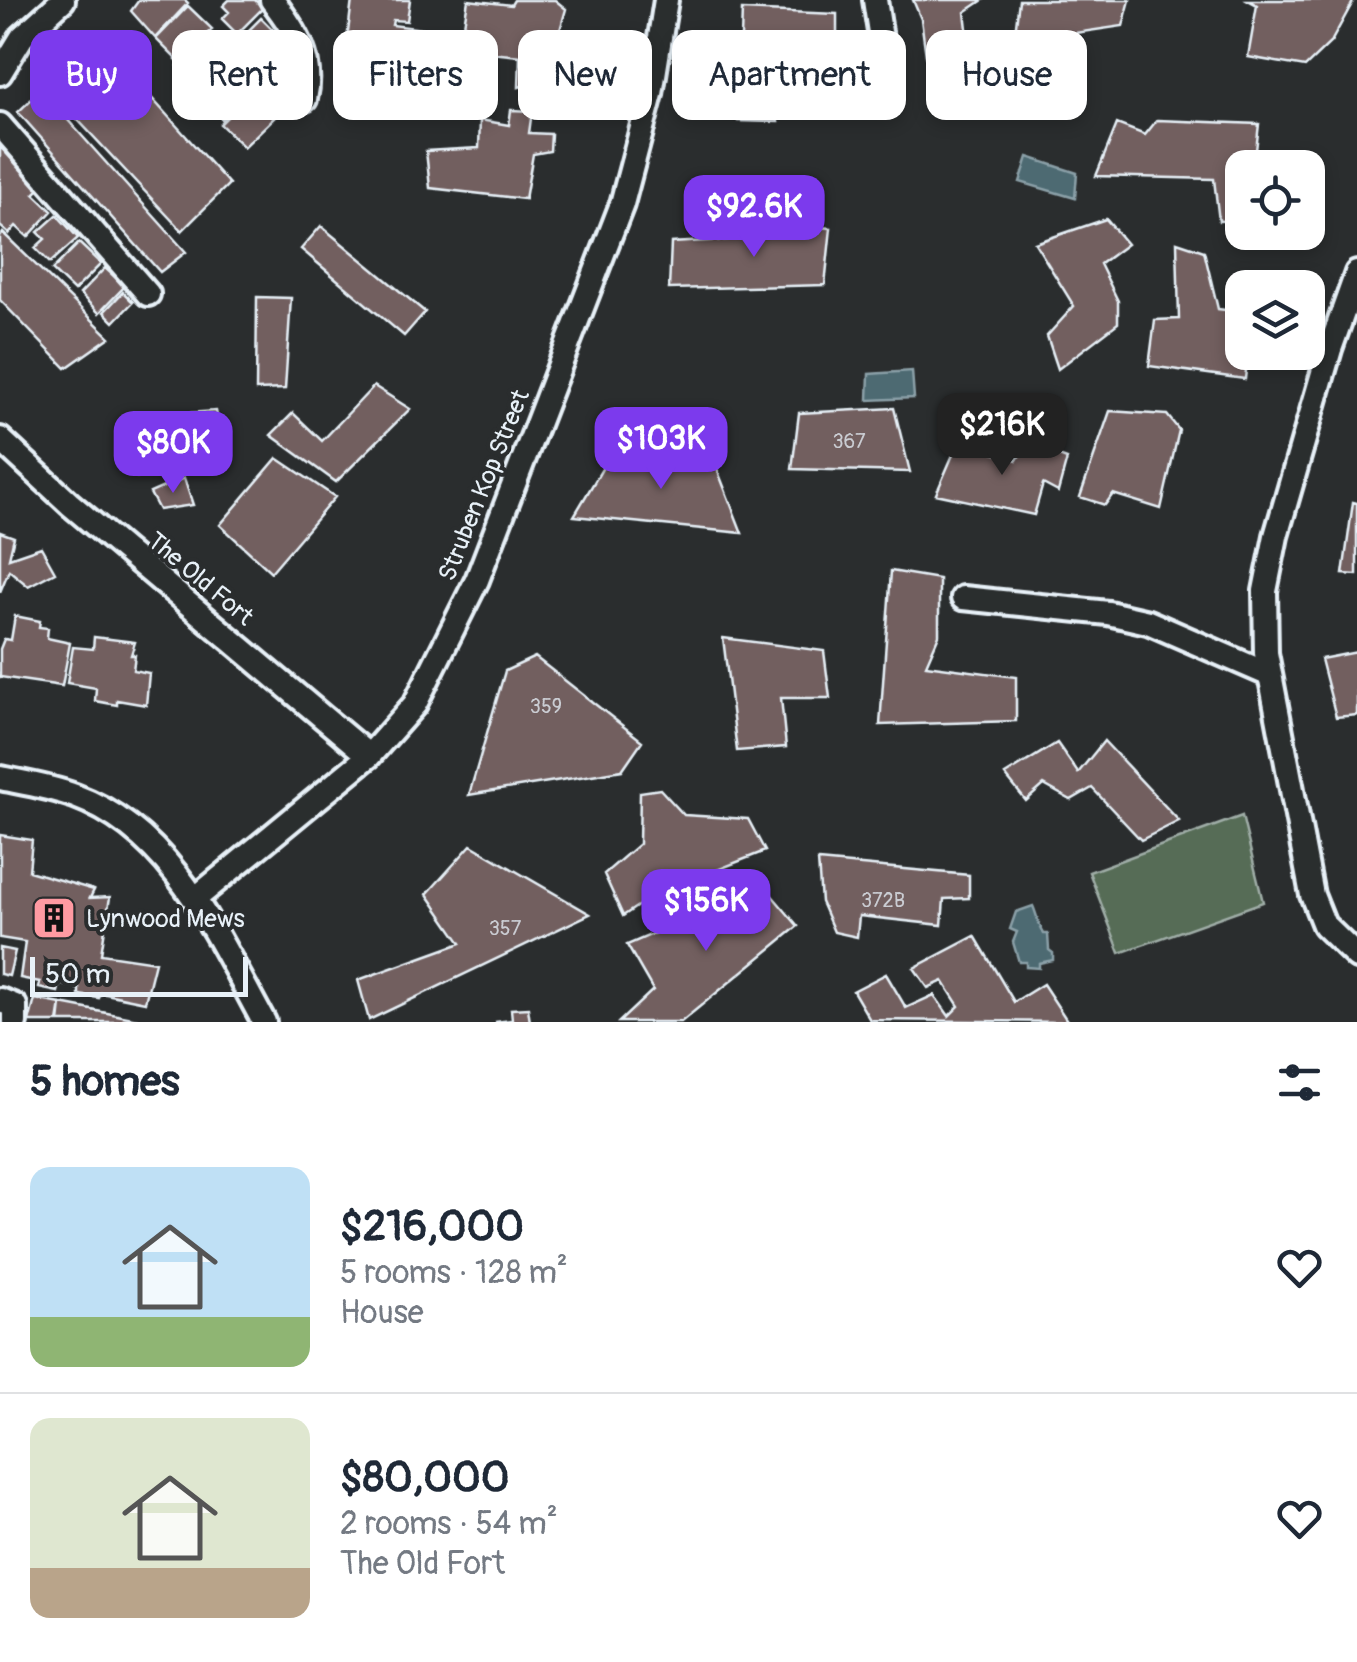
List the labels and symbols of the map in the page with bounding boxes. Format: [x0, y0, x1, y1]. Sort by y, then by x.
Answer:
pin: $92.6K [673, 175, 835, 260]
street label: Struben Kop Street [432, 385, 537, 586]
pin: $216K [932, 393, 1072, 478]
pin: $103K [591, 407, 731, 492]
pin: $80K [114, 411, 232, 496]
house number: 367 [832, 429, 866, 454]
street label: The Old Fort [141, 526, 260, 633]
house number: 359 [530, 694, 562, 719]
pin: $156K [636, 869, 776, 954]
house number: 372B [861, 888, 905, 913]
building icon: Lynwood Mews [31, 895, 77, 941]
place label: Lynwood Mews [86, 904, 245, 935]
house number: 357 [489, 916, 522, 941]
scale bar [30, 952, 248, 996]

